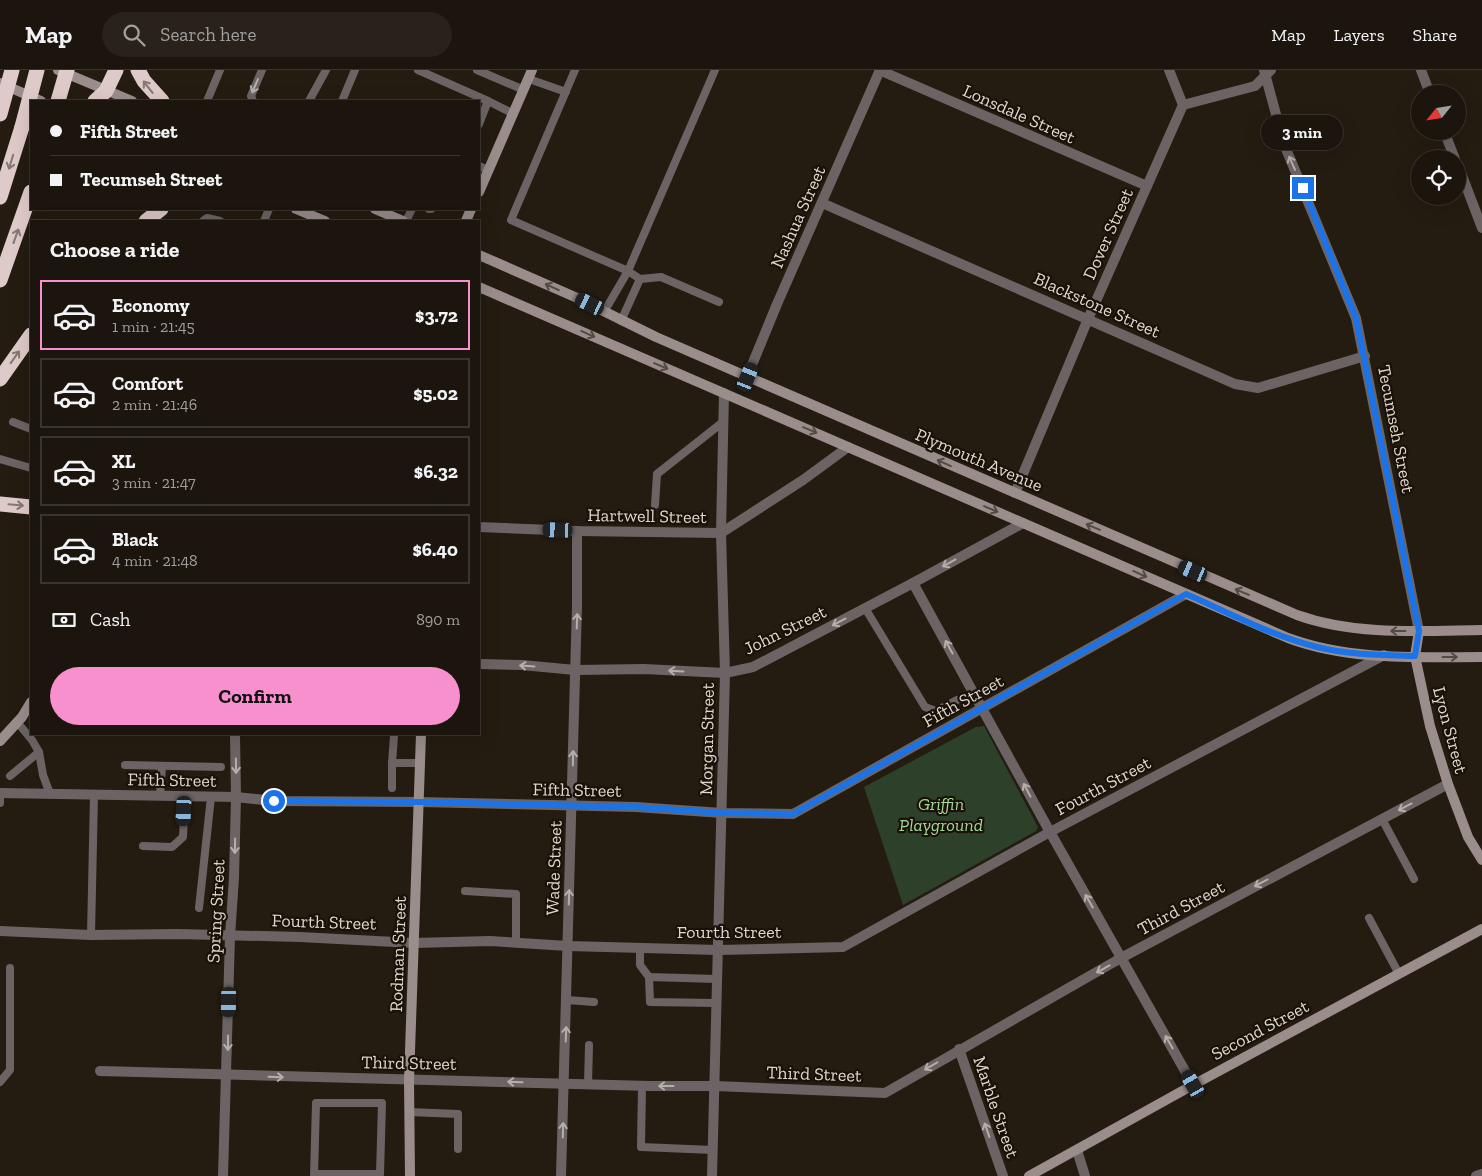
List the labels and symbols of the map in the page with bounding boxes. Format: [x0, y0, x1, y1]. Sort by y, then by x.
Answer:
one-way arrow [250, 78, 260, 93]
street label: Lonsdale Street [959, 79, 1079, 149]
one-way arrow [143, 80, 154, 93]
north arrow [1411, 85, 1466, 140]
callout: 3 min [1262, 116, 1344, 150]
one-way arrow [6, 154, 16, 170]
one-way arrow [1287, 156, 1296, 171]
street label: Nashua Street [766, 162, 831, 272]
route end [1292, 177, 1314, 199]
street label: Dover Street [1078, 185, 1138, 283]
one-way arrow [12, 229, 21, 245]
street label: Blackstone Street [1030, 267, 1164, 343]
one-way arrow [545, 282, 560, 292]
car [573, 291, 606, 317]
one-way arrow [580, 330, 595, 340]
one-way arrow [10, 350, 20, 364]
car [735, 360, 760, 394]
one-way arrow [653, 361, 668, 371]
street label: Tecumseh Street [1373, 363, 1419, 495]
street label: Plymouth Avenue [912, 423, 1046, 497]
one-way arrow [802, 426, 817, 436]
one-way arrow [937, 457, 952, 467]
one-way arrow [7, 500, 23, 510]
street label: Hartwell Street [587, 504, 707, 528]
one-way arrow [983, 505, 998, 515]
car [542, 522, 573, 538]
one-way arrow [1086, 522, 1101, 532]
one-way arrow [942, 558, 957, 568]
car [1176, 558, 1209, 584]
one-way arrow [1132, 570, 1147, 580]
one-way arrow [1235, 586, 1250, 596]
street label: John Street [740, 600, 830, 659]
one-way arrow [572, 613, 581, 629]
one-way arrow [832, 618, 847, 627]
one-way arrow [1391, 626, 1407, 636]
one-way arrow [944, 640, 953, 655]
one-way arrow [1442, 652, 1458, 662]
one-way arrow [519, 661, 535, 670]
one-way arrow [669, 666, 685, 675]
street label: Fifth Street [919, 670, 1007, 732]
street label: Morgan Street [695, 682, 719, 796]
street label: Lyon Street [1428, 684, 1472, 776]
one-way arrow [568, 750, 577, 766]
street label: Fourth Street [1052, 752, 1155, 820]
one-way arrow [231, 757, 241, 773]
street label: Fifth Street [127, 768, 217, 792]
street label: Fifth Street [532, 778, 622, 802]
one-way arrow [1021, 783, 1031, 797]
route start [263, 790, 285, 812]
park label: Griffin Playground [899, 793, 983, 836]
car [175, 796, 192, 826]
one-way arrow [1398, 803, 1413, 812]
street label: Wade Street [541, 820, 567, 916]
one-way arrow [230, 838, 240, 854]
street label: Spring Street [202, 858, 230, 963]
street label: Third Street [1134, 876, 1228, 940]
one-way arrow [1254, 878, 1269, 888]
one-way arrow [564, 889, 574, 906]
one-way arrow [1083, 894, 1093, 909]
street label: Rodman Street [385, 895, 411, 1012]
street label: Fourth Street [271, 909, 377, 935]
street label: Fourth Street [677, 921, 782, 943]
one-way arrow [1096, 964, 1111, 974]
car [221, 987, 236, 1017]
street label: Second Street [1207, 995, 1313, 1065]
one-way arrow [561, 1027, 571, 1043]
one-way arrow [223, 1035, 233, 1051]
one-way arrow [1164, 1035, 1174, 1050]
street label: Third Street [361, 1051, 457, 1075]
street label: Marble Street [968, 1053, 1024, 1161]
street label: Third Street [766, 1061, 862, 1087]
one-way arrow [924, 1061, 938, 1071]
car [1179, 1067, 1206, 1101]
one-way arrow [268, 1072, 284, 1081]
one-way arrow [508, 1077, 524, 1087]
one-way arrow [658, 1081, 674, 1091]
one-way arrow [558, 1122, 568, 1138]
one-way arrow [982, 1123, 991, 1138]

